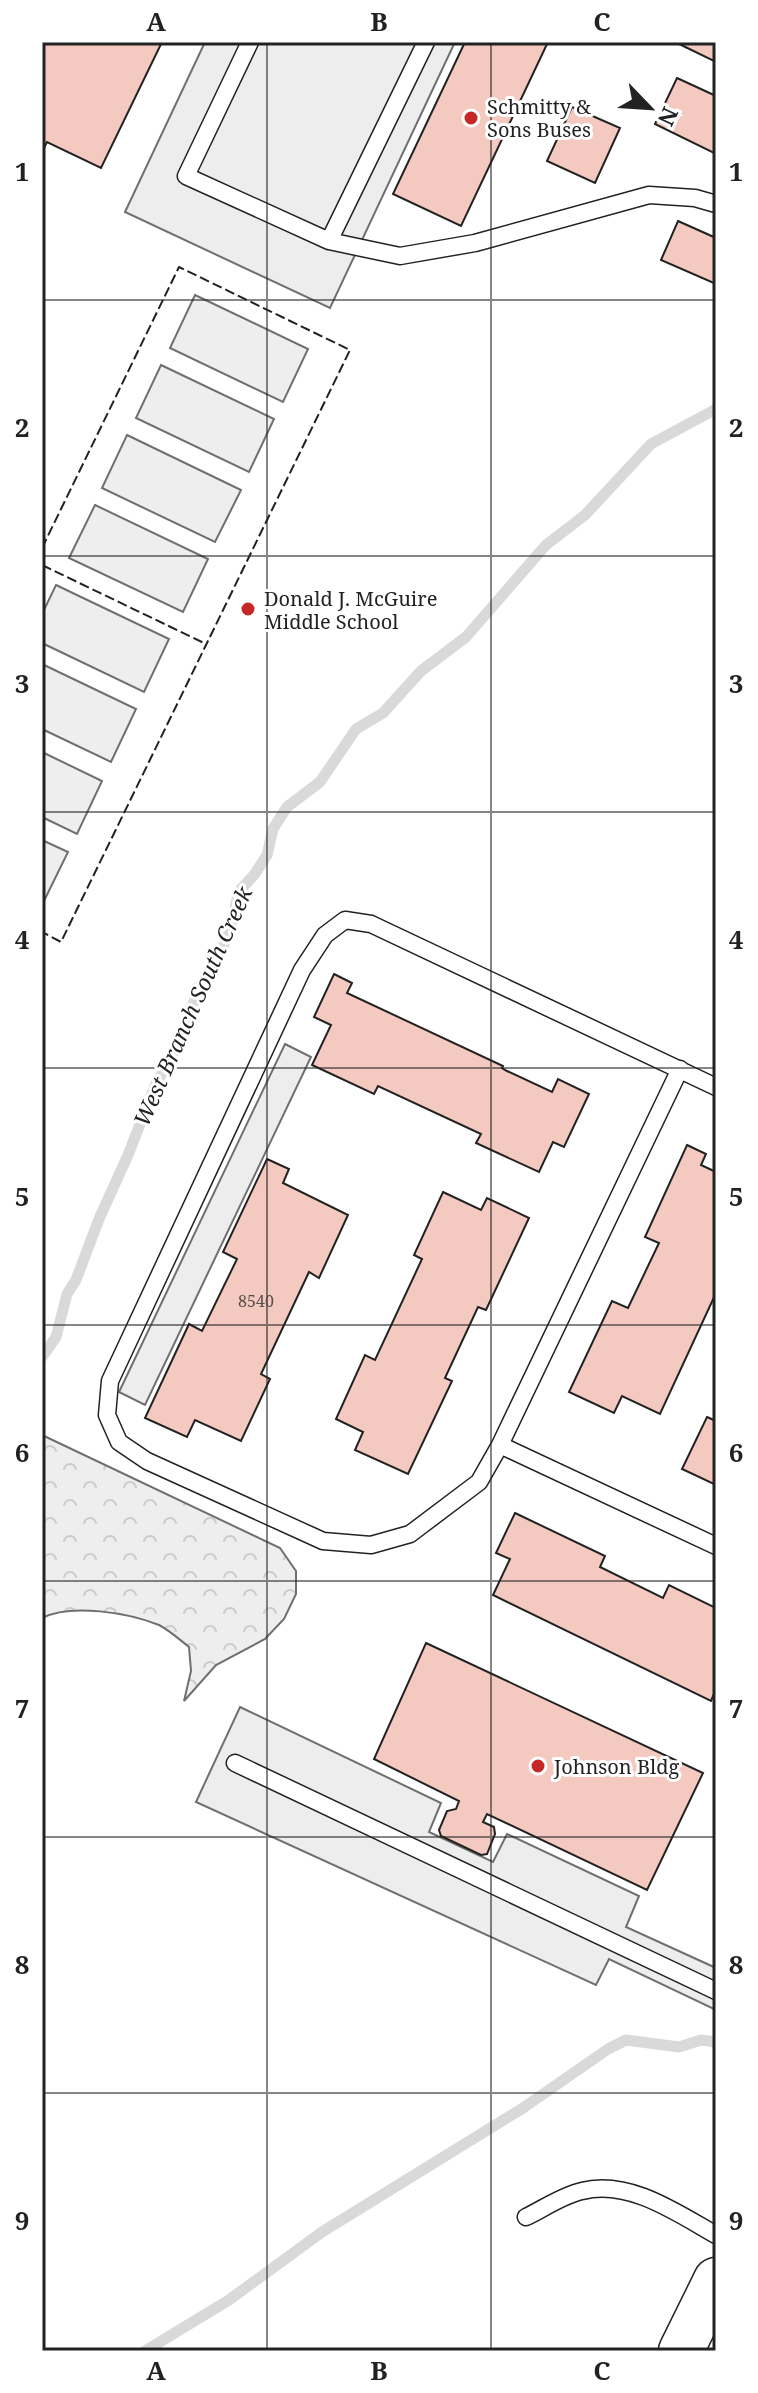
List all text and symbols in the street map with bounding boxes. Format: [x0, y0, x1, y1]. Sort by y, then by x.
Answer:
text: A [146, 3, 166, 39]
text: B [370, 3, 388, 39]
text: C [593, 3, 611, 39]
north arrow [610, 68, 690, 148]
place label: Schmitty & Sons Buses [487, 93, 591, 143]
text: N [652, 103, 686, 131]
marker: Schmitty & Sons Buses [462, 109, 480, 127]
text: 1 [15, 153, 29, 189]
text: 1 [729, 153, 743, 189]
text: 2 [15, 409, 29, 445]
text: 2 [729, 409, 743, 445]
place label: Donald J. McGuire Middle School [264, 585, 437, 635]
marker: Donald J. McGuire Middle School [239, 600, 257, 618]
text: 3 [15, 665, 29, 701]
text: 3 [729, 665, 743, 701]
water label: West Branch South Creek [126, 880, 259, 1130]
text: 4 [15, 921, 30, 957]
text: 4 [729, 921, 744, 957]
text: 5 [15, 1178, 29, 1214]
text: 5 [729, 1178, 743, 1214]
house number: 8540 [238, 1290, 274, 1312]
text: 6 [15, 1434, 29, 1470]
text: 6 [729, 1434, 743, 1470]
text: 7 [15, 1690, 29, 1726]
text: 7 [729, 1690, 743, 1726]
place label: Johnson Bldg [553, 1753, 679, 1780]
marker: Johnson Bldg [529, 1757, 547, 1775]
text: 8 [15, 1946, 29, 1982]
text: 8 [729, 1946, 743, 1982]
text: 9 [15, 2202, 29, 2238]
text: 9 [729, 2202, 743, 2238]
text: A [146, 2352, 166, 2388]
text: B [370, 2352, 388, 2388]
text: C [593, 2352, 611, 2388]

